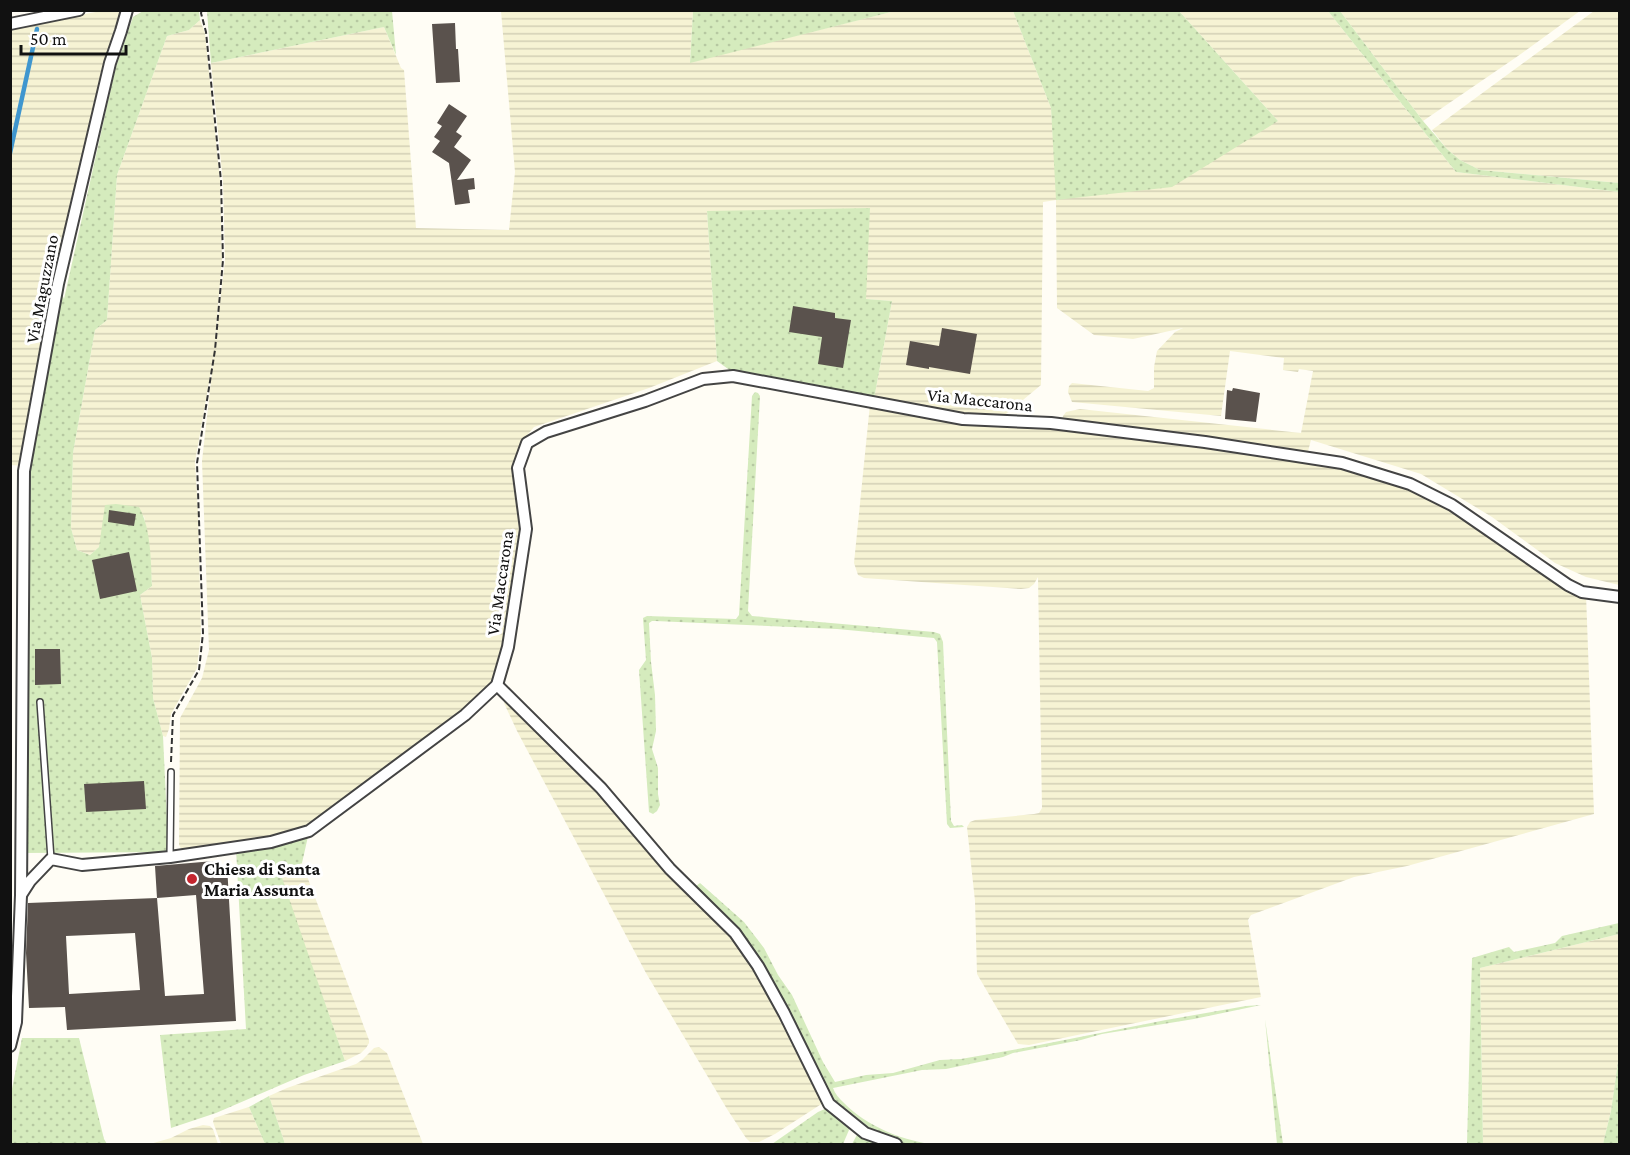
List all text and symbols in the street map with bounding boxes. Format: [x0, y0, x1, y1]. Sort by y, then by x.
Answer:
scale bar [21, 18, 126, 56]
text: 50 m [30, 29, 67, 49]
street label: Via Maguzzano [22, 233, 62, 345]
street label: Via Maccarona [926, 385, 1034, 415]
street label: Via Maccarona [483, 529, 517, 637]
place label: Chiesa di Santa Maria Assunta [204, 859, 320, 900]
marker: Chiesa di Santa Maria Assunta [185, 872, 199, 886]

